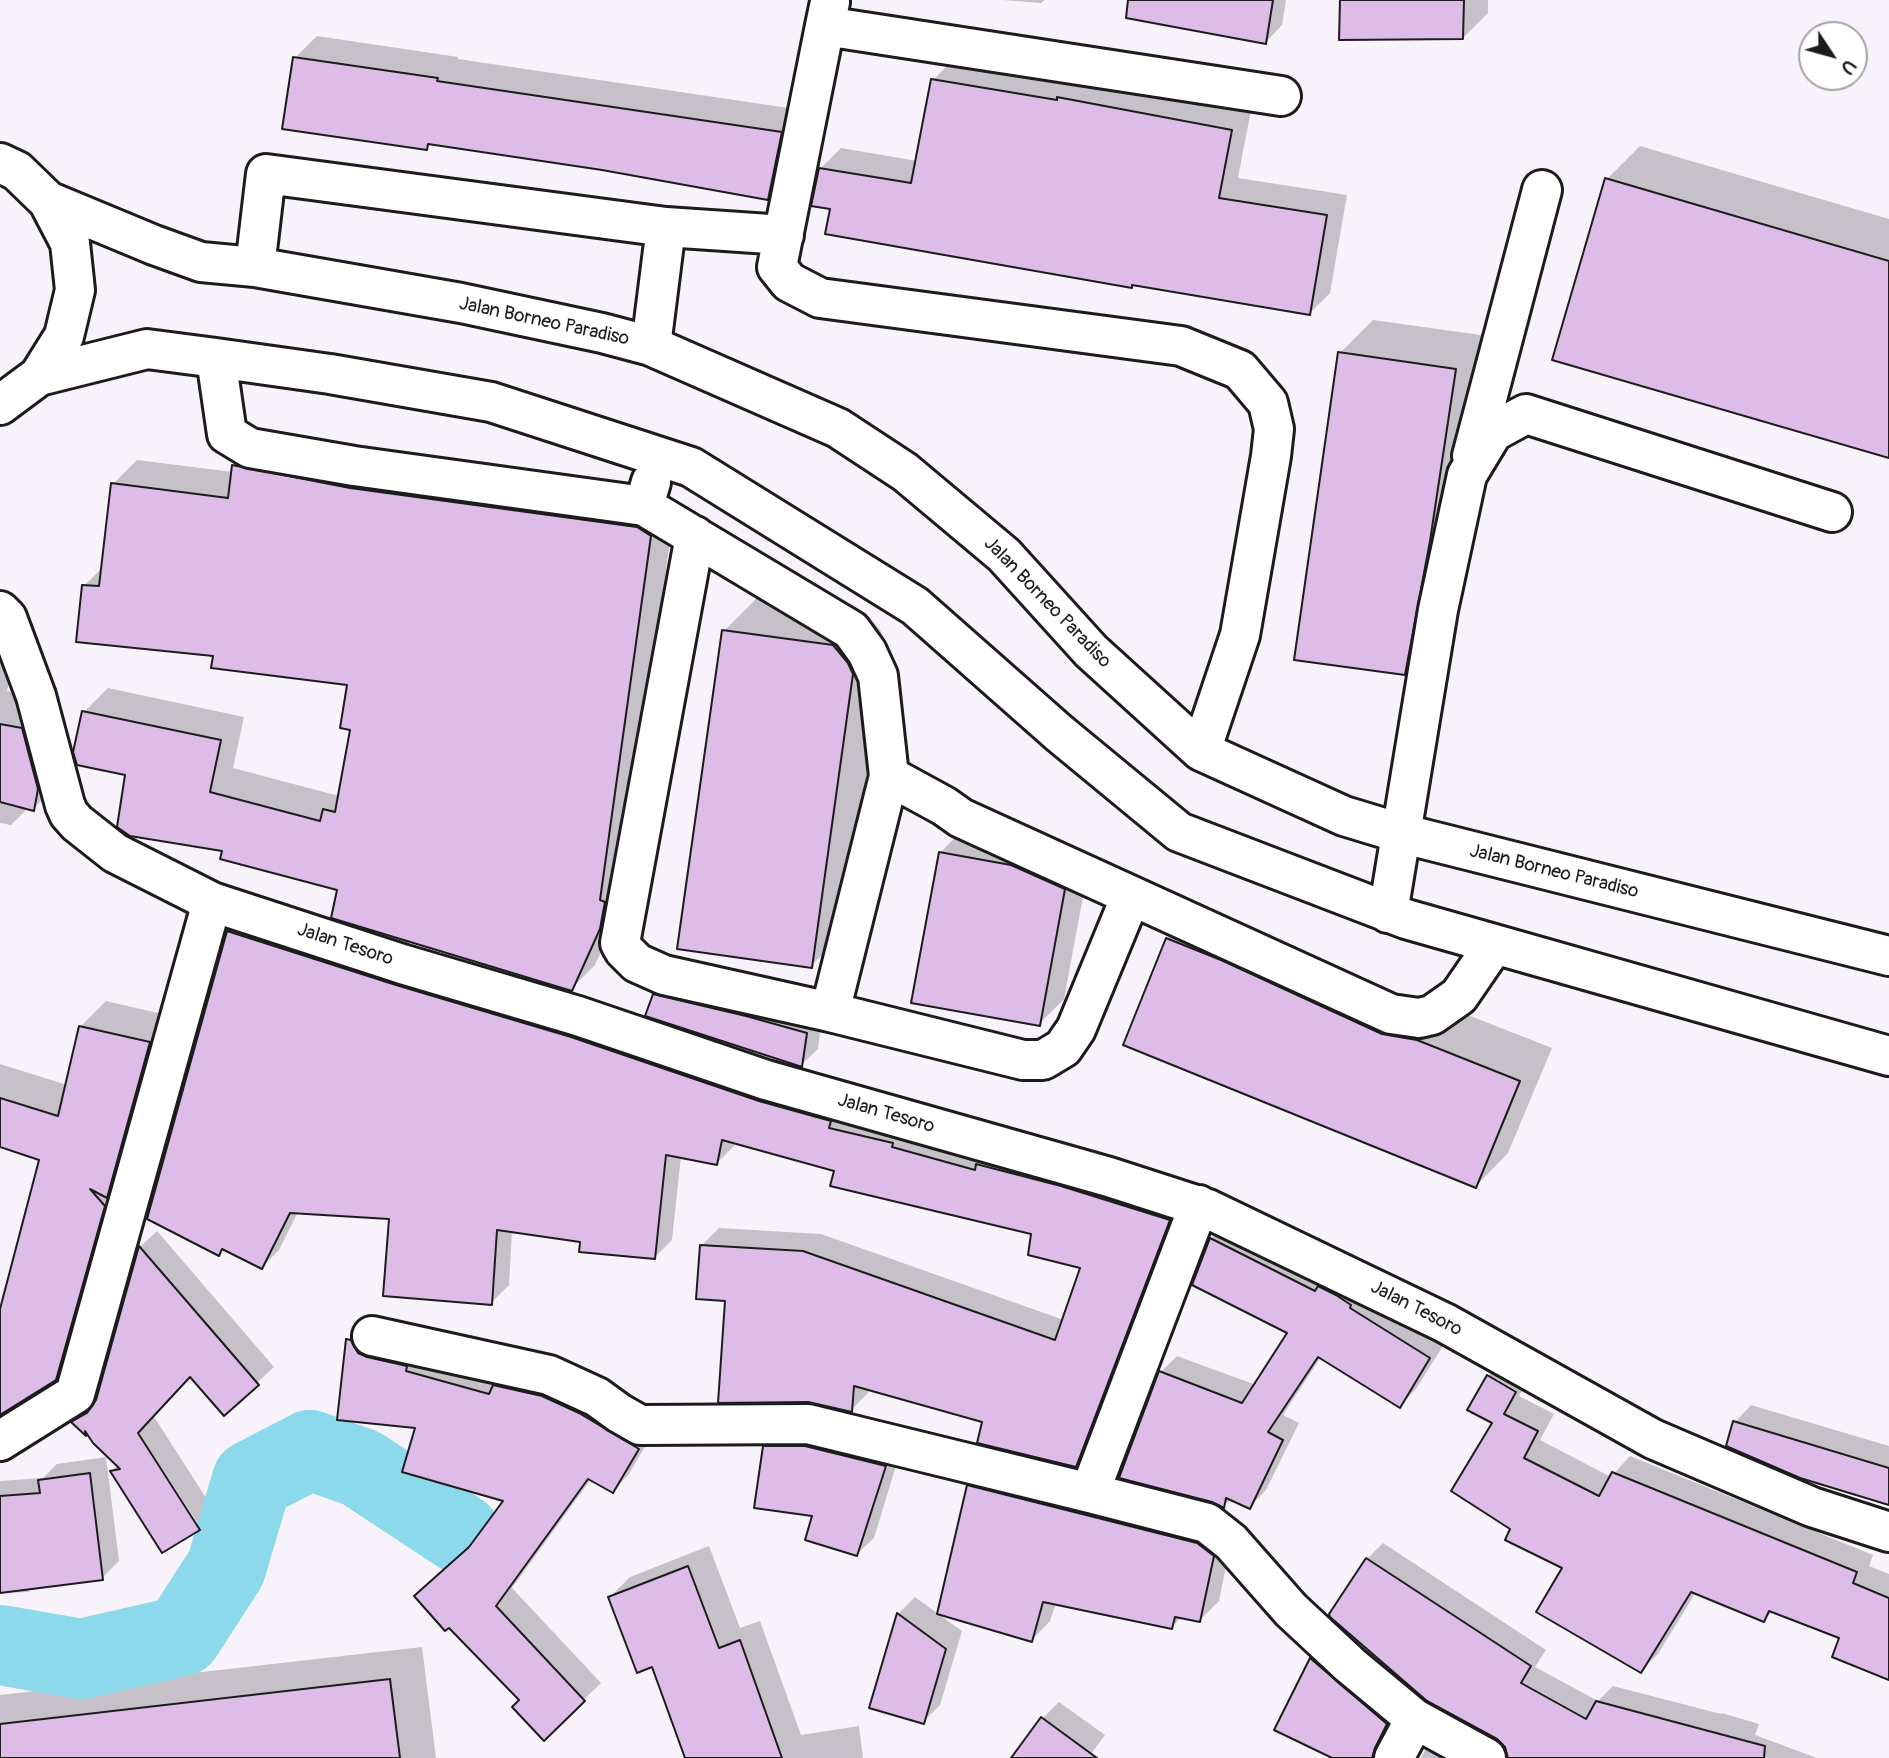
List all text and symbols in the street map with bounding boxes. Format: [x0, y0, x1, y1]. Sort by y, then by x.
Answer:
north arrow [1798, 21, 1868, 91]
text: U [1835, 55, 1862, 79]
street label: Jalan Borneo Paradiso [457, 293, 631, 351]
street label: Jalan Borneo Paradiso [979, 533, 1115, 673]
street label: Jalan Borneo Paradiso [1467, 840, 1641, 904]
street label: Jalan Tesoro [294, 919, 396, 971]
street label: Jalan Tesoro [835, 1089, 937, 1139]
street label: Jalan Tesoro [1366, 1276, 1466, 1342]

